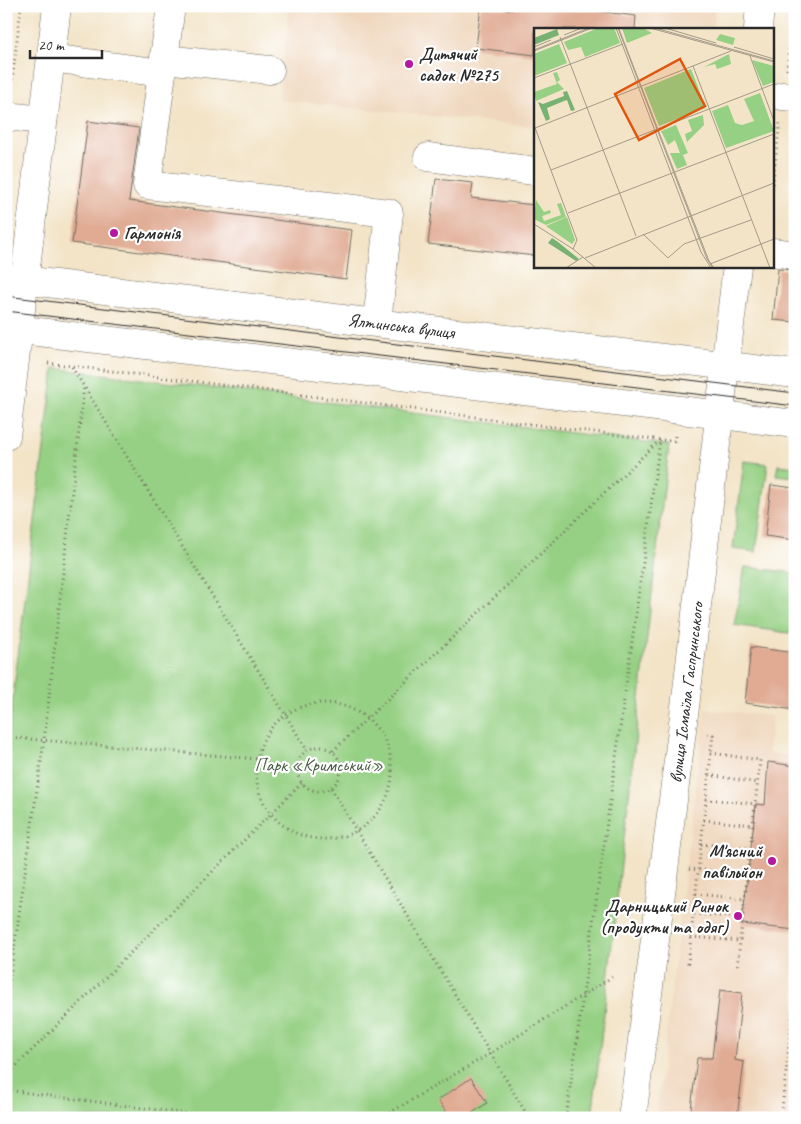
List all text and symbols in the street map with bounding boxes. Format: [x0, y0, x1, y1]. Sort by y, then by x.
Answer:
scale bar [30, 28, 102, 60]
inset map [534, 28, 774, 268]
text: 20 m [38, 36, 65, 55]
place label: Дитячий садок №275 [419, 43, 500, 86]
marker: Дитячий садок №275 [403, 58, 415, 70]
place label: Гармонія [124, 222, 182, 244]
marker: Гармонія [108, 227, 120, 239]
street label: Ялтинська вулиця [347, 309, 457, 344]
street label: вулиця Ісмаїла Гаспринського [664, 599, 708, 784]
park label: Парк «Кримський» [255, 754, 383, 776]
place label: М'ясний павільйон [702, 840, 763, 883]
marker: М'ясний павільйон [766, 855, 778, 867]
place label: Дарницький Ринок (продукти та одяг) [600, 895, 730, 938]
marker: Дарницький Ринок (продукти та одяг) [732, 910, 744, 922]

